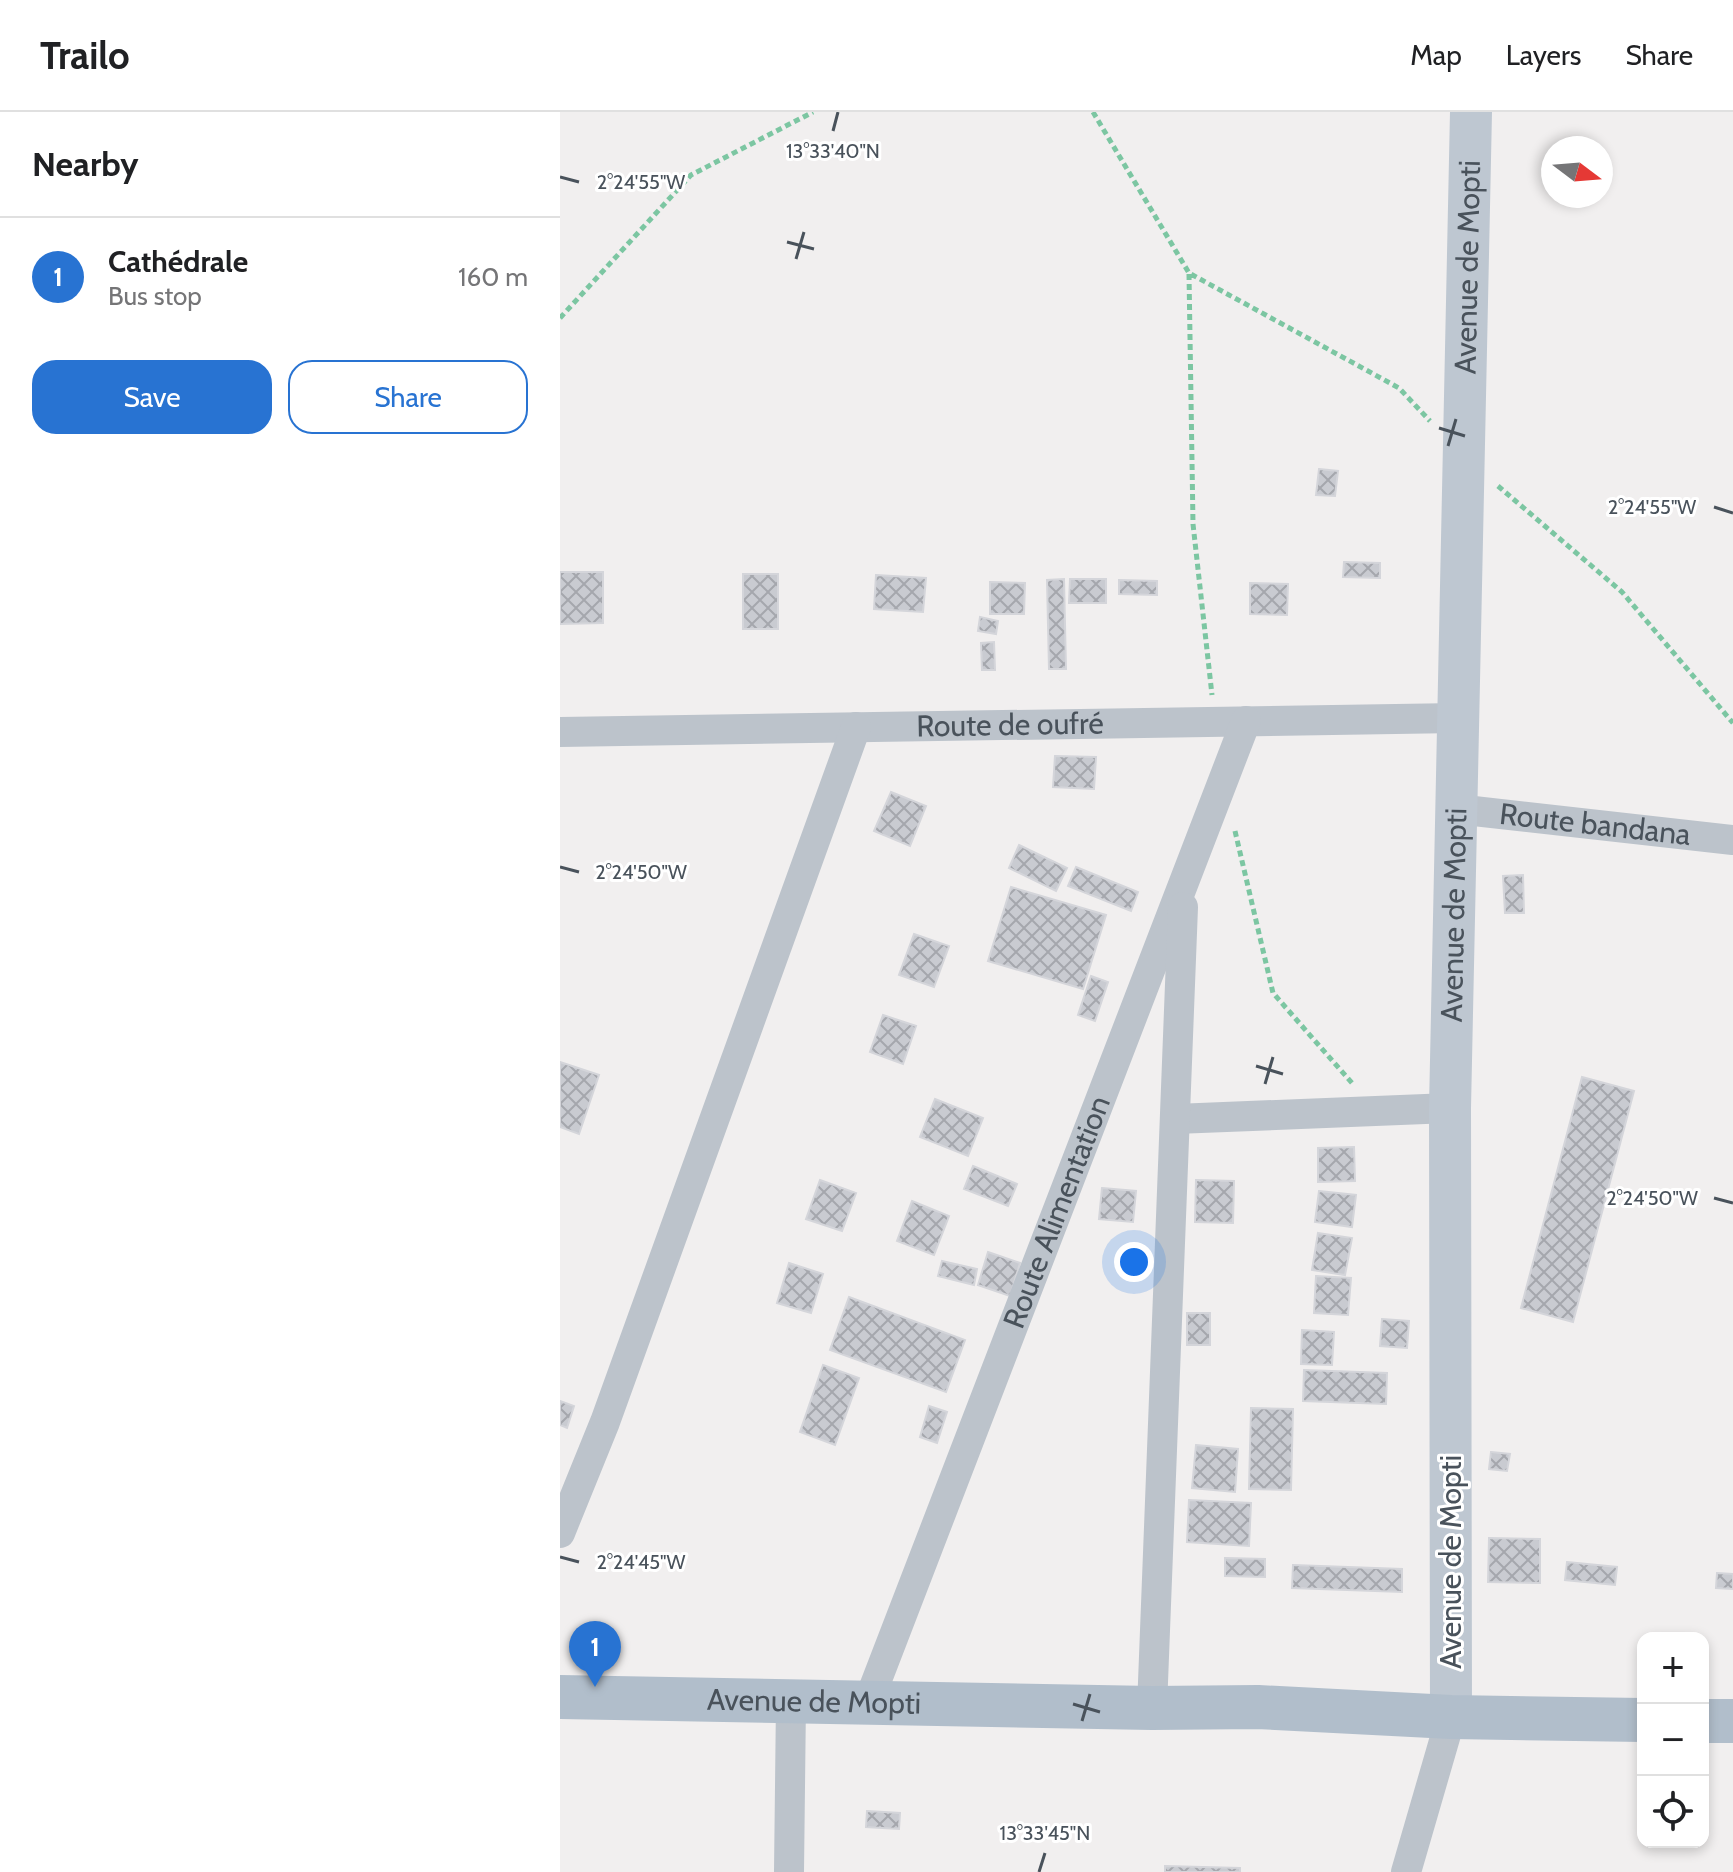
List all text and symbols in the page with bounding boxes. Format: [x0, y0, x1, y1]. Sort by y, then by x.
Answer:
text: Trailo [40, 32, 130, 79]
text: Map [1410, 38, 1462, 72]
text: Layers [1506, 38, 1581, 72]
text: Share [1625, 38, 1693, 72]
north arrow [1541, 136, 1613, 208]
text: 13°33'40"N [786, 139, 880, 163]
text: Nearby [32, 143, 139, 185]
street label: Avenue de Mopti [1446, 160, 1488, 375]
text: 2°24'55"W [597, 170, 685, 194]
text: Cathédrale [108, 243, 248, 280]
text: 1 [53, 261, 63, 293]
text: 160 m [458, 261, 528, 293]
text: Bus stop [108, 280, 202, 312]
button: Save [32, 360, 272, 434]
button: Share [288, 360, 528, 434]
text: 2°24'55"W [1608, 495, 1696, 519]
street label: Route de oufré [916, 705, 1104, 744]
street label: Route bandana [1498, 795, 1693, 853]
street label: Avenue de Mopti [1433, 808, 1474, 1023]
text: 2°24'50"W [595, 860, 687, 884]
street label: Route Alimentation [995, 1091, 1118, 1333]
text: 2°24'50"W [1606, 1186, 1698, 1210]
your location [1114, 1242, 1154, 1282]
street label: Avenue de Mopti [1432, 1455, 1469, 1669]
text: 2°24'45"W [597, 1550, 686, 1574]
pin: 1 [569, 1621, 621, 1687]
map controls [1637, 1632, 1709, 1848]
button: + [1637, 1632, 1709, 1704]
street label: Avenue de Mopti [706, 1681, 921, 1722]
button: − [1637, 1704, 1709, 1776]
button: locate [1637, 1776, 1709, 1848]
text: 13°33'45"N [1000, 1821, 1090, 1845]

